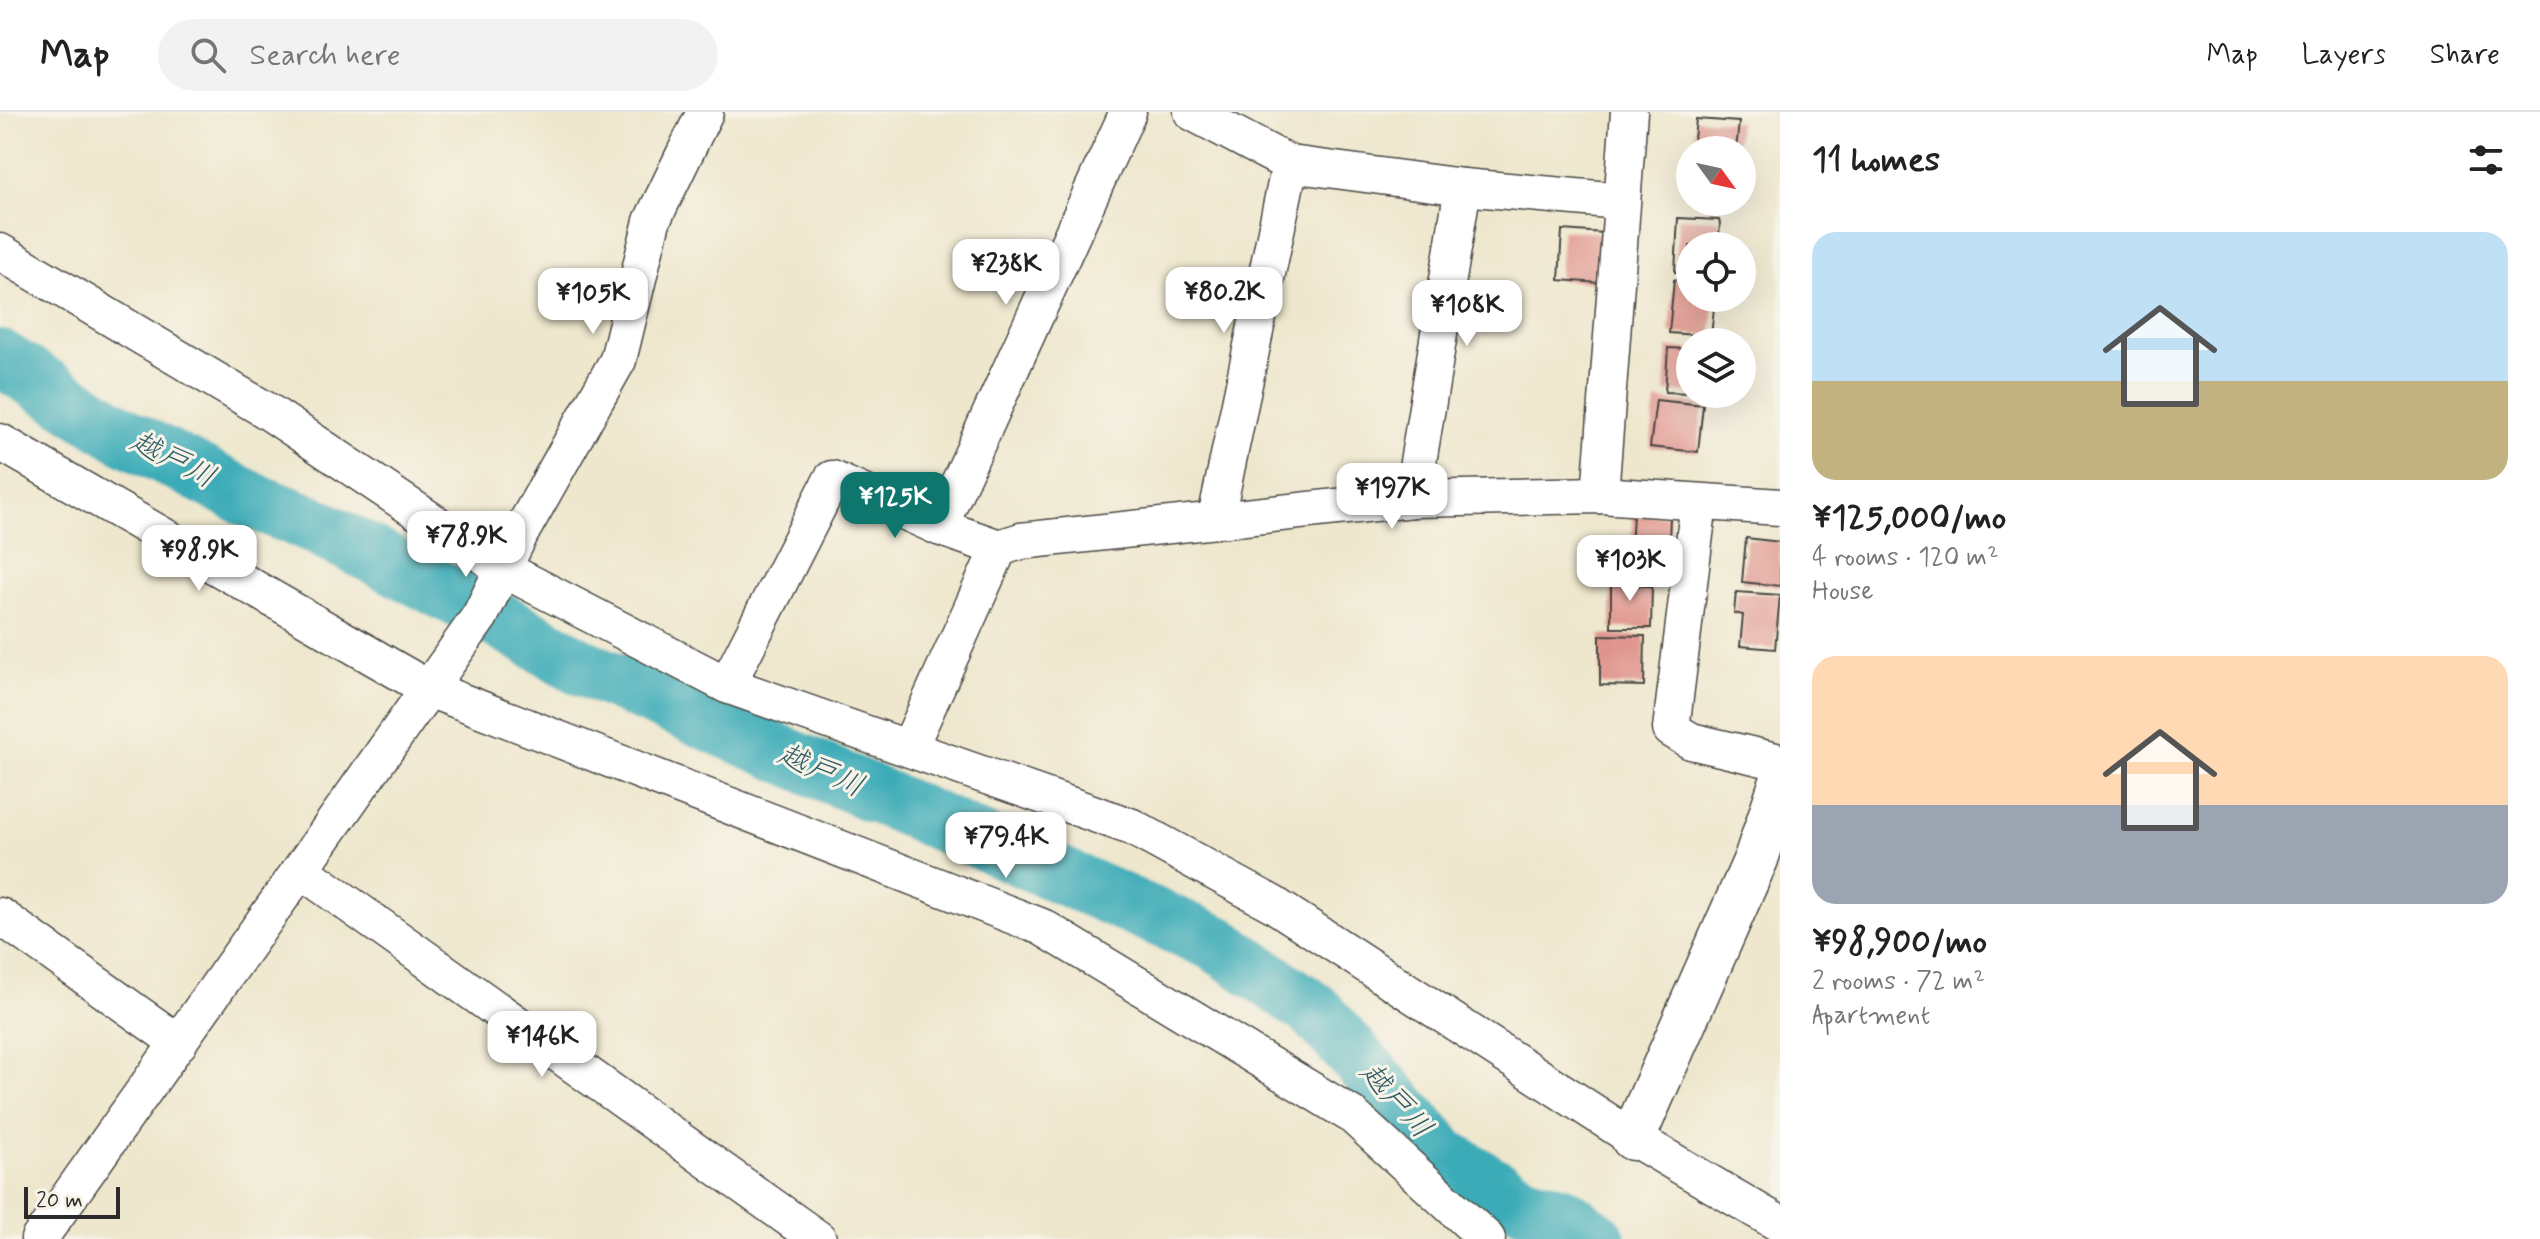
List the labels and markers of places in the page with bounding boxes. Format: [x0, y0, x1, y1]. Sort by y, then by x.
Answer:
pin: ¥238K [950, 239, 1062, 307]
pin: ¥80.2K [1159, 267, 1289, 335]
pin: ¥105K [537, 268, 649, 336]
pin: ¥108K [1411, 280, 1523, 348]
pin: ¥197K [1336, 463, 1448, 531]
pin: ¥125K [839, 472, 951, 540]
pin: ¥78.9K [401, 511, 531, 579]
pin: ¥98.9K [134, 525, 264, 593]
pin: ¥103K [1574, 535, 1686, 603]
pin: ¥79.4K [941, 812, 1071, 880]
pin: ¥146K [486, 1011, 598, 1079]

